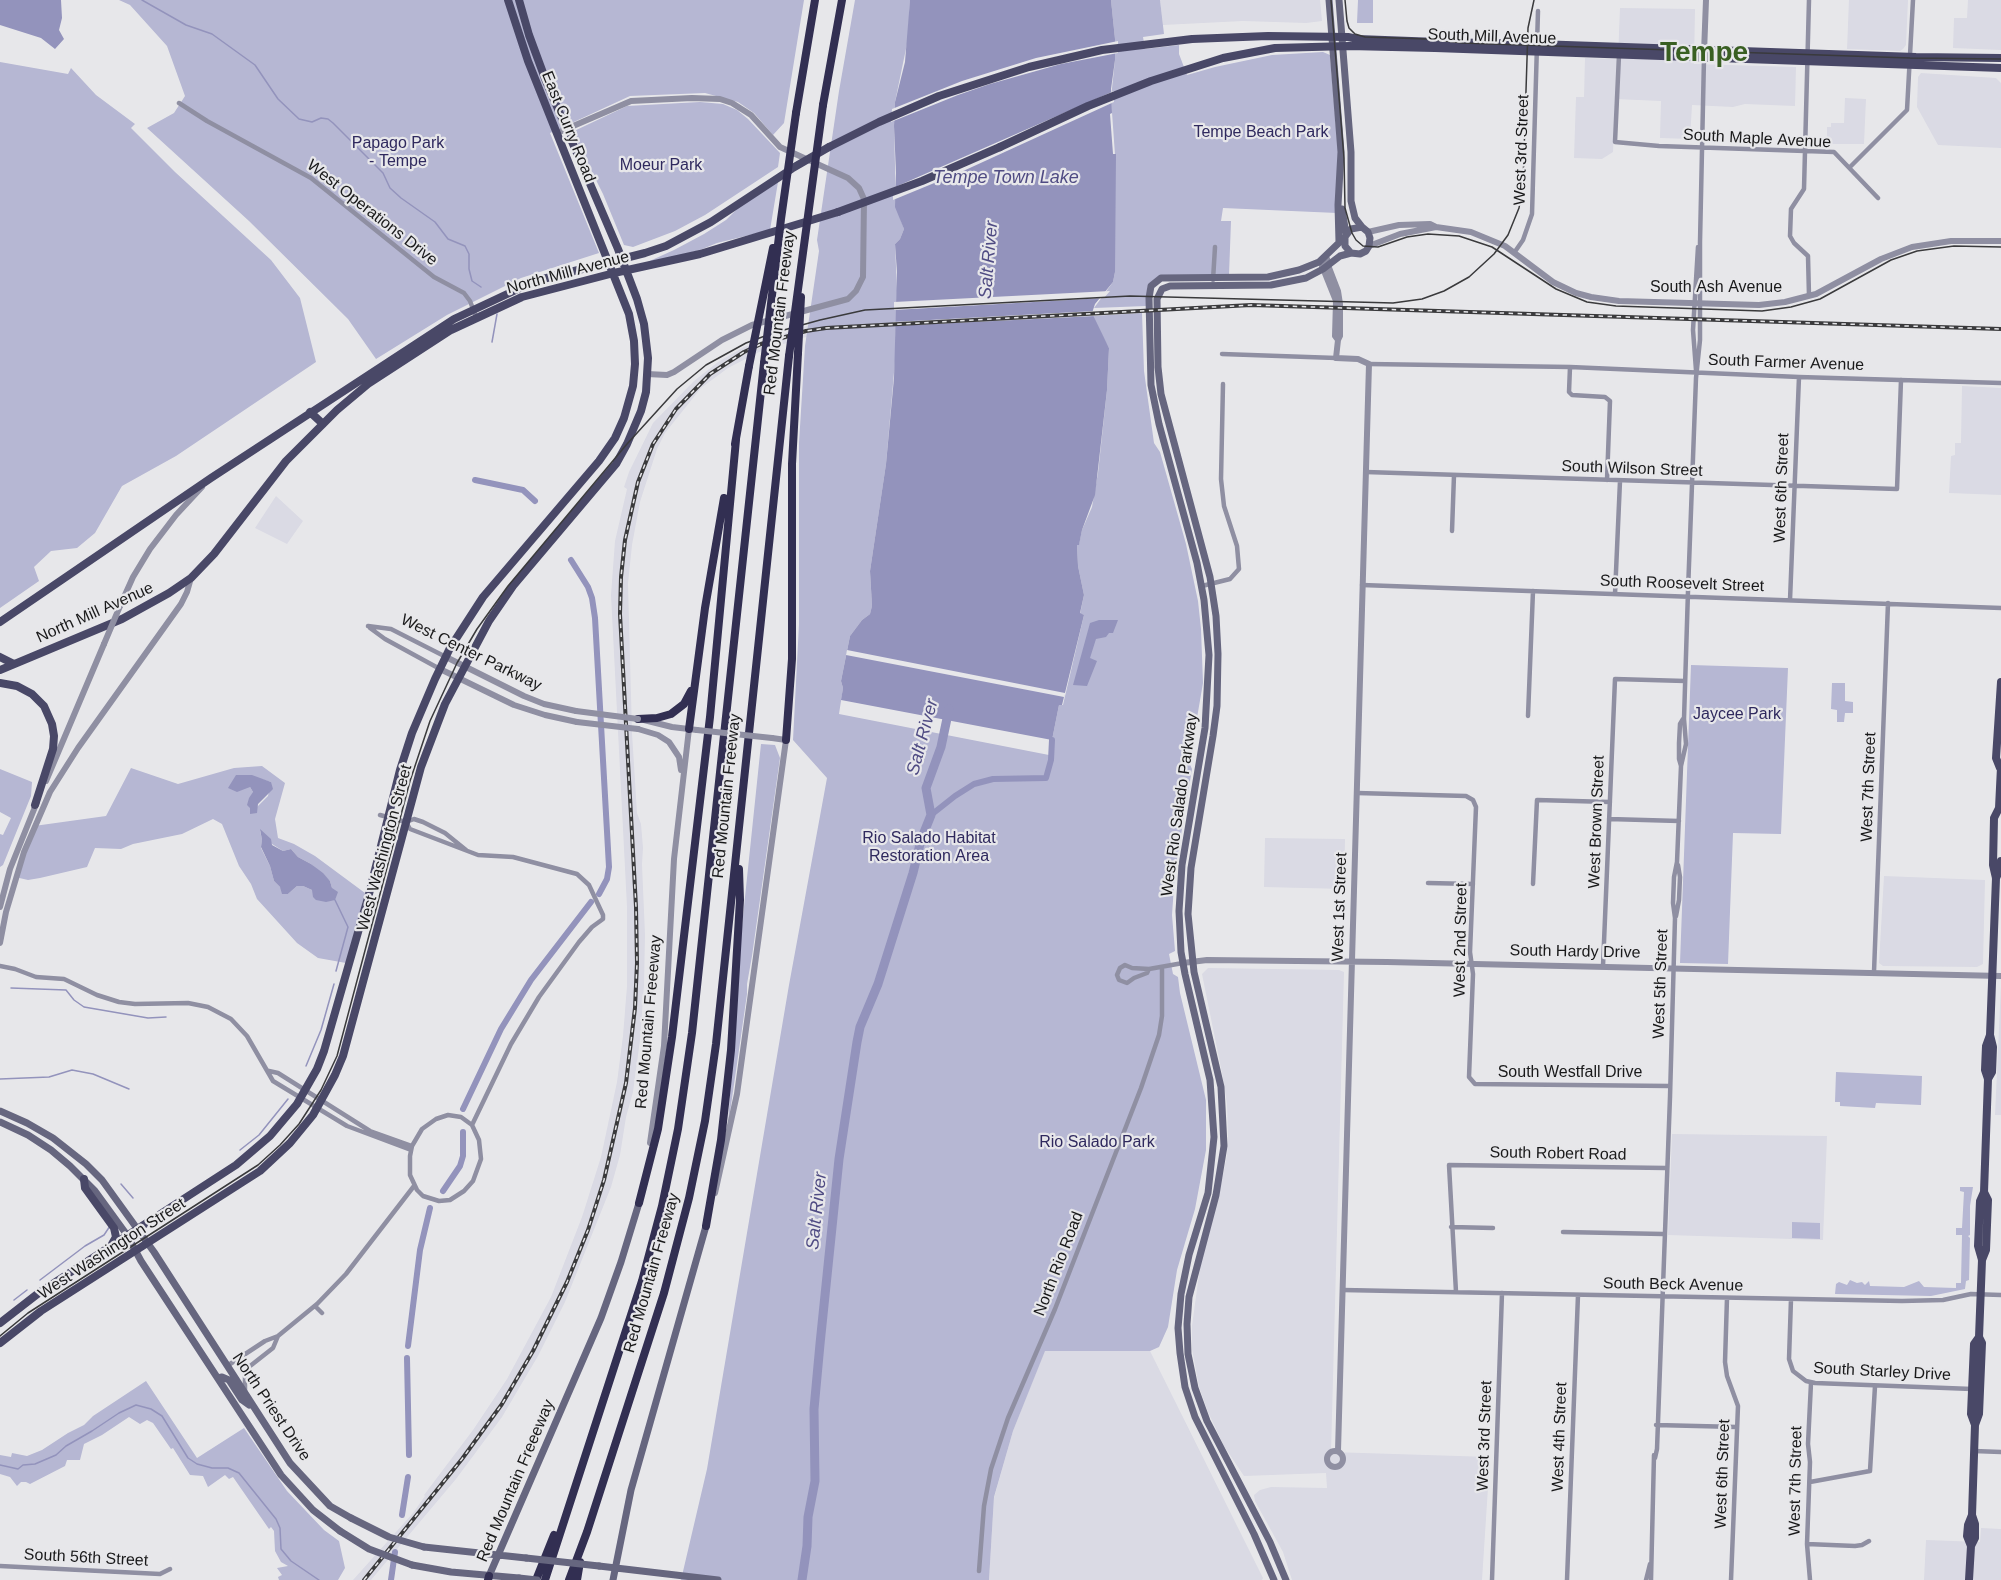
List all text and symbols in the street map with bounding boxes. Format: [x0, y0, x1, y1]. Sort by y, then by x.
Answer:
street label: South Mill Avenue [1427, 25, 1557, 49]
district label: Tempe [1660, 36, 1748, 70]
street label: East Curry Road [537, 69, 599, 185]
street label: West 3rd Street [1510, 94, 1534, 206]
park label: Tempe Beach Park [1193, 123, 1329, 143]
street label: South Maple Avenue [1682, 126, 1832, 152]
park label: Papago Park - Tempe [352, 134, 444, 172]
street label: West Operations Drive [303, 156, 441, 270]
park label: Moeur Park [620, 156, 702, 176]
water label: Tempe Town Lake [933, 167, 1079, 189]
water label: Salt River [975, 220, 1003, 300]
street label: Red Mountain Freeway [760, 230, 800, 396]
street label: North Mill Avenue [505, 247, 631, 299]
street label: South Ash Avenue [1650, 278, 1782, 298]
street label: South Farmer Avenue [1708, 351, 1864, 375]
street label: West 6th Street [1770, 433, 1794, 543]
street label: South Wilson Street [1561, 457, 1703, 481]
street label: South Roosevelt Street [1599, 572, 1765, 596]
street label: North Mill Avenue [34, 579, 156, 647]
street label: West Center Parkway [397, 611, 545, 695]
water label: Salt River [902, 697, 944, 777]
park label: Jaycee Park [1693, 705, 1781, 725]
street label: West Rio Salado Parkway [1158, 712, 1202, 898]
street label: Red Mountain Freeway [709, 713, 745, 879]
street label: West 7th Street [1857, 732, 1881, 842]
street label: West Brown Street [1585, 755, 1609, 889]
street label: West Washington Street [354, 763, 416, 933]
park label: Rio Salado Habitat Restoration Area [862, 829, 996, 867]
street label: West 1st Street [1329, 852, 1351, 962]
street label: West 2nd Street [1450, 883, 1472, 997]
street label: West 5th Street [1649, 929, 1673, 1039]
street label: Red Mountain Freeeway [632, 934, 666, 1110]
street label: South Hardy Drive [1509, 941, 1641, 963]
street label: South Westfall Drive [1498, 1063, 1642, 1083]
park label: Rio Salado Park [1039, 1133, 1155, 1153]
street label: South Robert Road [1489, 1143, 1627, 1165]
water label: Salt River [802, 1171, 832, 1251]
street label: Red Mountain Freeway [620, 1191, 684, 1355]
street label: West Washington Street [35, 1194, 189, 1304]
street label: North Rio Road [1030, 1209, 1088, 1319]
street label: South Beck Avenue [1603, 1274, 1743, 1296]
street label: North Priest Drive [228, 1349, 314, 1465]
street label: South Starley Drive [1813, 1359, 1951, 1385]
street label: West 3rd Street [1473, 1380, 1497, 1492]
street label: West 4th Street [1548, 1382, 1572, 1492]
street label: Red Mountain Freeeway [473, 1397, 559, 1565]
street label: West 6th Street [1711, 1419, 1735, 1529]
street label: West 7th Street [1785, 1426, 1807, 1536]
street label: South 56th Street [23, 1545, 149, 1571]

